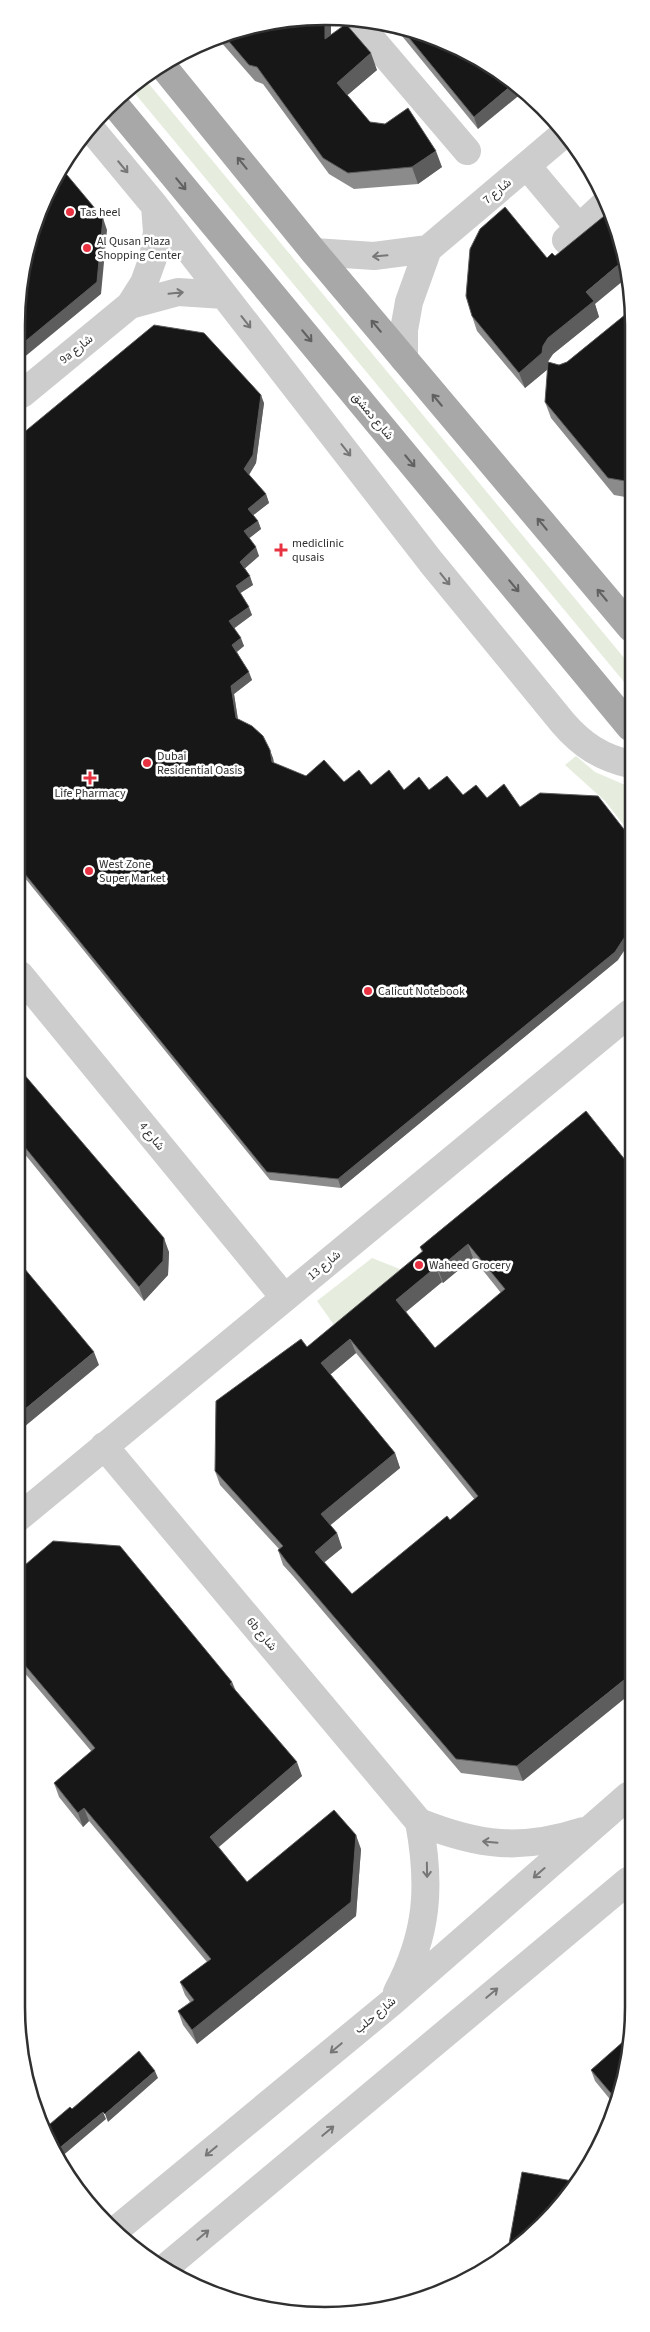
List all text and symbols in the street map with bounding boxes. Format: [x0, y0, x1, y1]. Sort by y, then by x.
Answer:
one-way arrow [236, 157, 247, 170]
one-way arrow [118, 160, 129, 173]
street label: شارع 7 [479, 174, 515, 208]
one-way arrow [175, 177, 186, 190]
place label: Tas heel [80, 204, 121, 221]
marker: Tas heel [64, 206, 76, 218]
place label: Al Qusan Plaza Shopping Center [97, 233, 182, 264]
marker: Al Qusan Plaza Shopping Center [81, 242, 93, 254]
one-way arrow [372, 251, 388, 260]
one-way arrow [168, 288, 184, 298]
one-way arrow [240, 315, 251, 328]
one-way arrow [371, 320, 382, 333]
one-way arrow [301, 329, 312, 342]
street label: 9a شارع [56, 331, 97, 368]
street label: شارع دمشق [348, 389, 397, 444]
one-way arrow [431, 394, 443, 407]
one-way arrow [341, 443, 352, 456]
one-way arrow [405, 454, 416, 467]
one-way arrow [537, 518, 548, 531]
place label: mediclinic qusais [292, 535, 345, 566]
marker: mediclinic qusais [274, 543, 288, 557]
one-way arrow [440, 572, 451, 585]
one-way arrow [508, 579, 519, 592]
one-way arrow [597, 589, 608, 602]
place label: Dubai Residential Oasis [157, 748, 242, 779]
marker: Dubai Residential Oasis [141, 757, 153, 769]
marker: Life Pharmacy [84, 772, 96, 784]
place label: Life Pharmacy [54, 785, 126, 802]
place label: West Zone Super Market [99, 856, 166, 887]
marker: West Zone Super Market [83, 865, 95, 877]
place label: Calicut Notebook [378, 983, 465, 1000]
marker: Calicut Notebook [362, 985, 374, 997]
street label: شارع 4 [135, 1118, 168, 1154]
street label: شارع 13 [304, 1247, 345, 1284]
place label: Waheed Grocery [429, 1257, 511, 1274]
marker: Waheed Grocery [413, 1259, 425, 1271]
street label: 6b شارع [243, 1614, 281, 1655]
one-way arrow [482, 1838, 498, 1847]
one-way arrow [422, 1862, 431, 1878]
one-way arrow [533, 1867, 546, 1878]
one-way arrow [485, 1988, 498, 1999]
street label: شارع حلب [351, 1993, 400, 2038]
one-way arrow [330, 2042, 343, 2053]
one-way arrow [321, 2125, 334, 2136]
one-way arrow [205, 2146, 218, 2157]
one-way arrow [197, 2230, 210, 2241]

